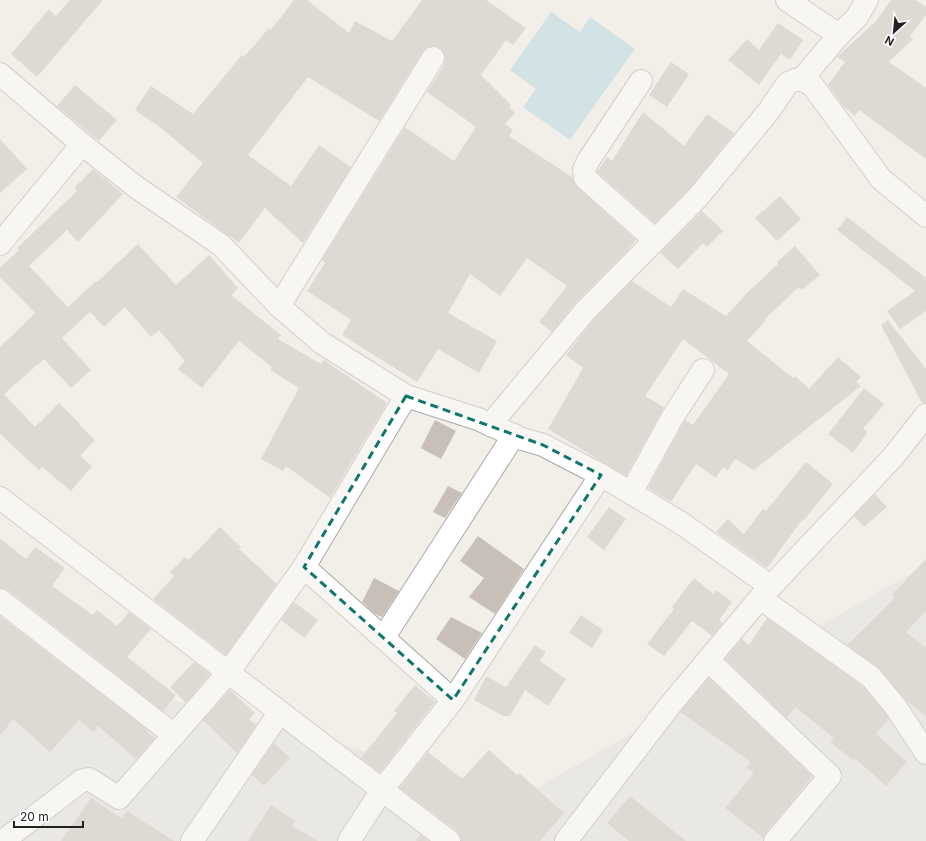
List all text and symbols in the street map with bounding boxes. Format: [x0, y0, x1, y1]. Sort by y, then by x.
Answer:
north arrow [874, 12, 914, 52]
text: N [883, 33, 896, 49]
scale bar [14, 803, 83, 829]
text: 20 m [20, 809, 49, 824]

